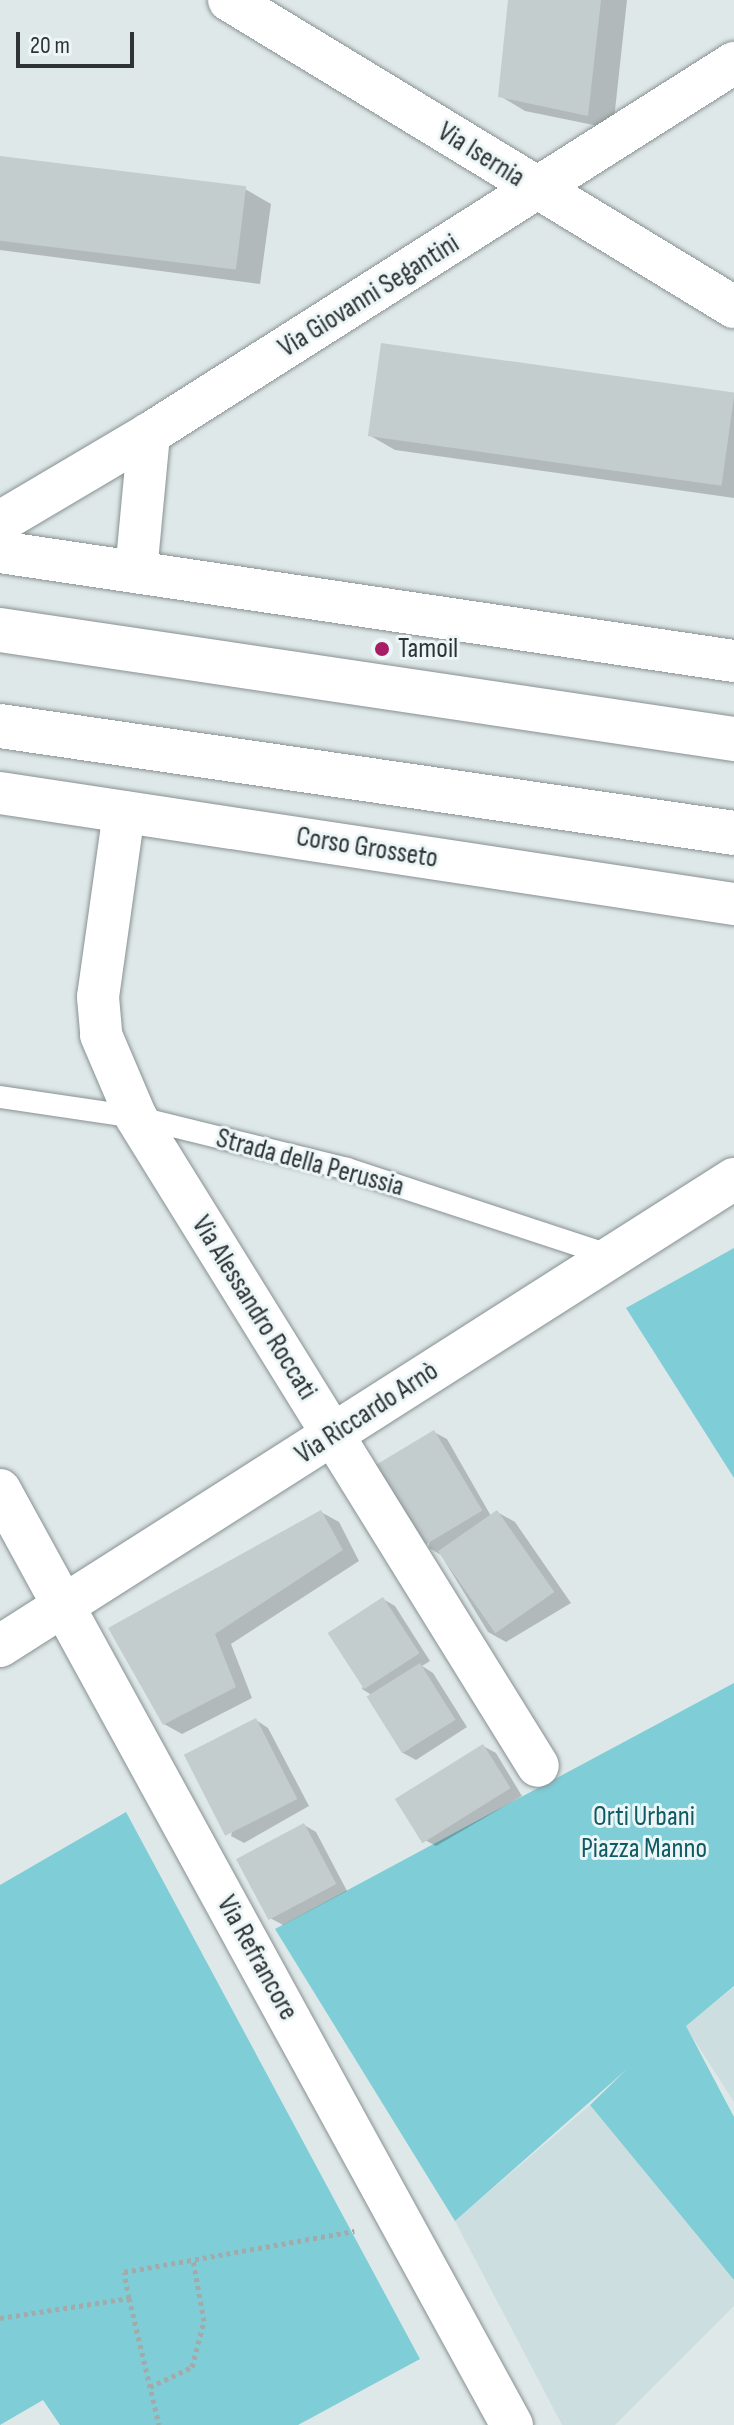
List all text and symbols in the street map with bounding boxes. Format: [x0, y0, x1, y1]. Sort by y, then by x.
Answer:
scale bar [20, 16, 138, 66]
text: 20 m [30, 31, 70, 60]
street label: Via Isernia [431, 115, 531, 195]
street label: Via Giovanni Segantini [273, 227, 465, 365]
place label: Tamoil [398, 632, 458, 666]
marker: Tamoil [373, 640, 391, 658]
street label: Corso Grosseto [294, 820, 440, 876]
street label: Strada della Perussia [212, 1122, 408, 1204]
street label: Via Alessandro Roccati [184, 1210, 324, 1406]
street label: Via Riccardo Arnò [289, 1354, 445, 1472]
park label: Orti Urbani Piazza Manno [581, 1800, 707, 1866]
street label: Via Refrancore [209, 1890, 305, 2026]

